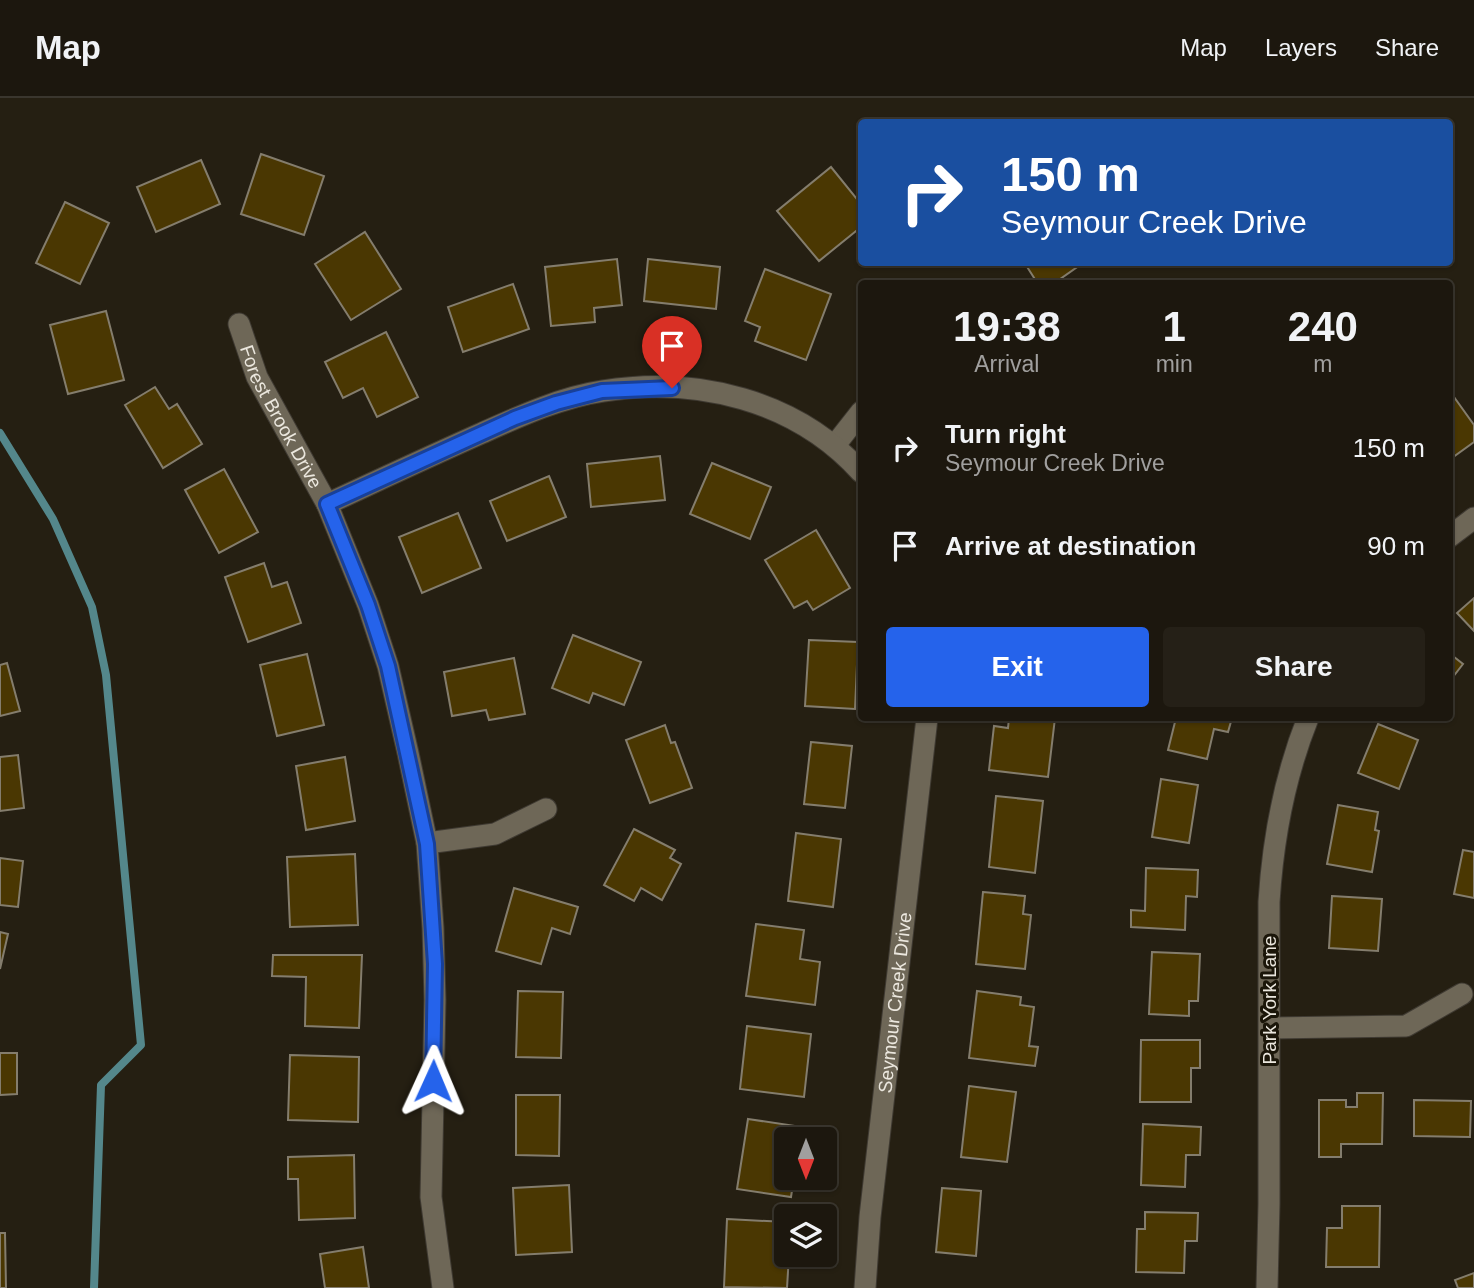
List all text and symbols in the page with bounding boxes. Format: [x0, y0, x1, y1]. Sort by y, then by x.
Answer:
text: Map [35, 29, 101, 66]
text: Map [1180, 34, 1227, 61]
text: Layers [1265, 34, 1337, 61]
text: Share [1375, 34, 1439, 61]
icon: right [886, 147, 977, 238]
text: 150 m [1001, 147, 1140, 201]
text: Seymour Creek Drive [1001, 204, 1307, 240]
text: 19:38 [953, 303, 1061, 350]
text: 1 [1162, 303, 1186, 350]
text: 240 [1288, 303, 1358, 350]
pin [642, 316, 702, 388]
icon: arrive [653, 327, 691, 365]
street label: Forest Brook Drive [236, 342, 326, 492]
text: Arrival [974, 351, 1039, 377]
text: min [1156, 351, 1193, 377]
text: m [1313, 351, 1332, 377]
text: Turn right [945, 419, 1066, 449]
icon: right [886, 429, 924, 467]
text: 150 m [1353, 433, 1425, 463]
text: Seymour Creek Drive [945, 450, 1165, 476]
icon: arrive [886, 527, 924, 565]
text: Arrive at destination [945, 531, 1196, 561]
text: 90 m [1367, 531, 1425, 561]
button: Exit [886, 627, 1149, 707]
button: Share [1163, 627, 1425, 707]
street label: Seymour Creek Drive [874, 911, 916, 1094]
street label: Park York Lane [1259, 936, 1280, 1064]
position arrow [396, 1044, 470, 1118]
north arrow [774, 1127, 836, 1190]
map controls [774, 1127, 837, 1267]
button: layers [774, 1204, 837, 1267]

